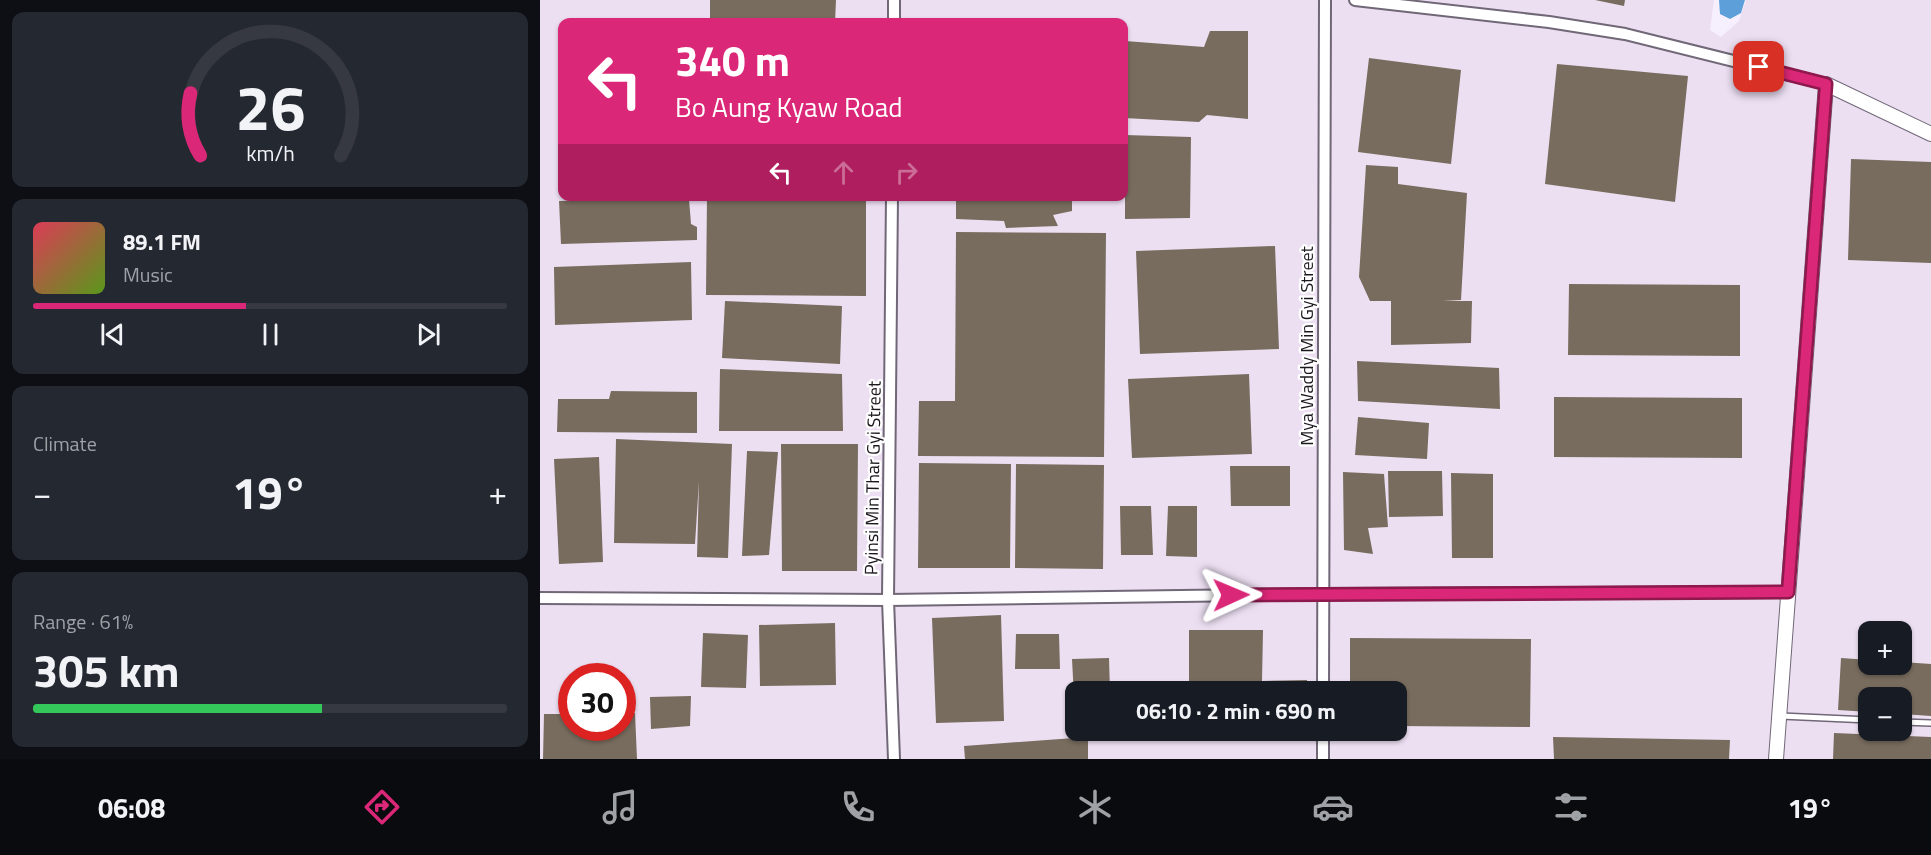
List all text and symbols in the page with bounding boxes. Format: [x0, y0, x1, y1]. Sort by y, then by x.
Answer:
text: 340 m [675, 28, 790, 92]
pin [1733, 41, 1784, 92]
icon: left [576, 42, 654, 120]
icon: arrive [1742, 50, 1775, 83]
text: 26 [235, 60, 305, 155]
text: Bo Aung Kyaw Road [675, 86, 903, 127]
text: km/h [246, 138, 294, 170]
icon: left [764, 156, 797, 189]
icon: ahead [827, 156, 860, 189]
icon: right [890, 156, 923, 189]
text: 89.1 FM [123, 225, 201, 259]
street label: Mya Waddy Min Gyi Street [1293, 245, 1320, 446]
text: Music [123, 259, 173, 290]
icon: previous [96, 318, 129, 351]
icon: pause [254, 318, 287, 351]
icon: next [412, 318, 445, 351]
street label: Pyinsi Min Thar Gyi Street [857, 380, 888, 575]
text: Climate [33, 428, 97, 459]
text: 19° [232, 458, 308, 526]
text: − [33, 468, 51, 518]
text: + [489, 468, 507, 518]
position arrow [1199, 563, 1263, 627]
text: Range · 61% [33, 606, 133, 637]
map controls [1858, 621, 1912, 741]
button: + [1858, 621, 1912, 675]
text: 305 km [33, 636, 179, 704]
speed limit sign: 30 [558, 663, 636, 741]
button: − [1858, 687, 1912, 741]
text: 06:10 · 2 min · 690 m [1136, 694, 1336, 728]
icon: directions [361, 786, 403, 828]
icon: music [599, 786, 641, 828]
icon: phone [837, 786, 879, 828]
icon: climate [1074, 786, 1116, 828]
icon: car [1312, 786, 1354, 828]
icon: filters [1550, 786, 1592, 828]
text: 06:08 [98, 787, 165, 828]
text: 19° [1788, 787, 1833, 828]

